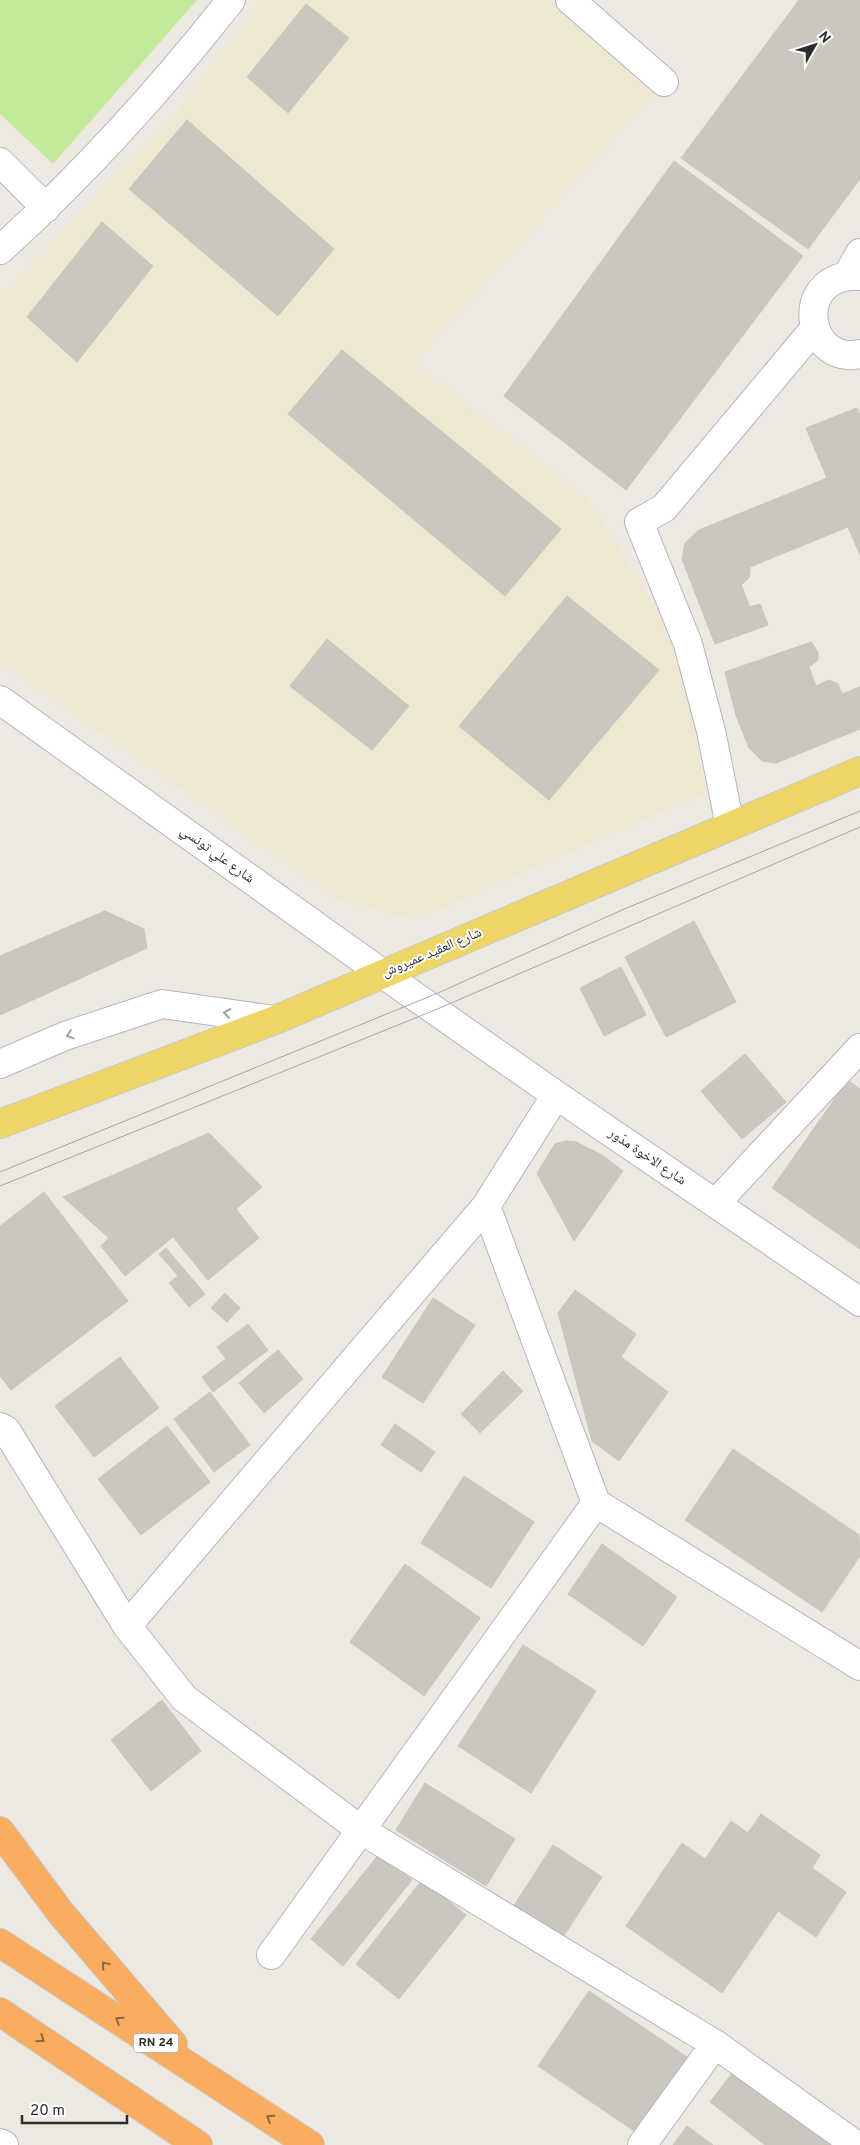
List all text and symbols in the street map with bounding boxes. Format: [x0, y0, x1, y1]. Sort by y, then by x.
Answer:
north arrow [790, 20, 840, 70]
text: N [814, 29, 834, 47]
street label: شارع علي تونسي [176, 822, 257, 889]
street label: شارع العقيد عميروش [380, 924, 484, 982]
one-way arrow [222, 1008, 230, 1019]
one-way arrow [66, 1029, 74, 1039]
street label: شارع الاخوة مدّور [604, 1124, 689, 1189]
one-way arrow [102, 1962, 110, 1971]
one-way arrow [115, 2016, 124, 2026]
one-way arrow [35, 2033, 44, 2042]
road number: RN 24 [134, 2034, 178, 2052]
scale bar [22, 2092, 128, 2124]
text: 20 m [30, 2102, 65, 2121]
one-way arrow [266, 2115, 275, 2124]

